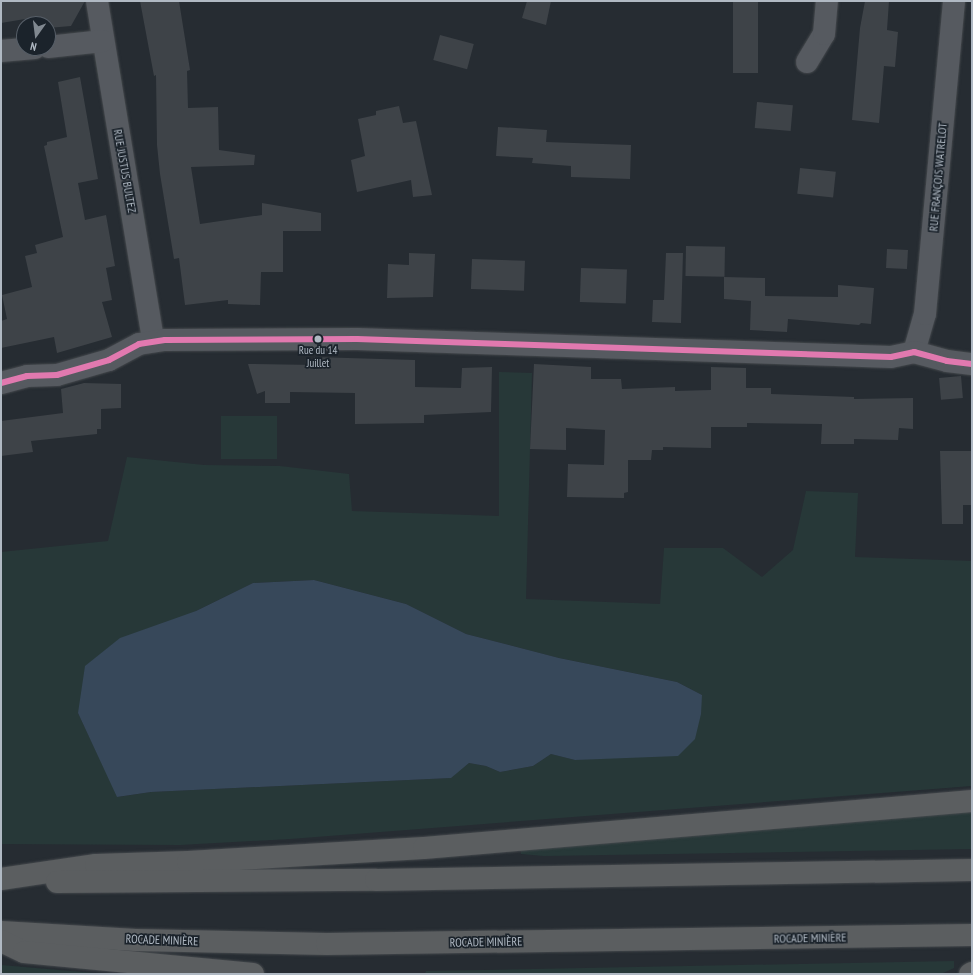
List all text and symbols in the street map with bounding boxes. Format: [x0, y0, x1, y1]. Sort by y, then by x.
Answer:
north arrow [16, 16, 56, 56]
text: N [29, 39, 38, 54]
street label: RUE FRANÇOIS WATRELOT [926, 122, 950, 232]
street label: RUE JUSTUS BULTEZ [111, 128, 139, 214]
marker: Rue du 14 Juillet [313, 334, 323, 344]
place label: Rue du 14 Juillet [299, 344, 337, 370]
street label: ROCADE MINIÈRE [774, 930, 846, 946]
street label: ROCADE MINIÈRE [125, 932, 199, 948]
street label: ROCADE MINIÈRE [450, 934, 522, 950]

